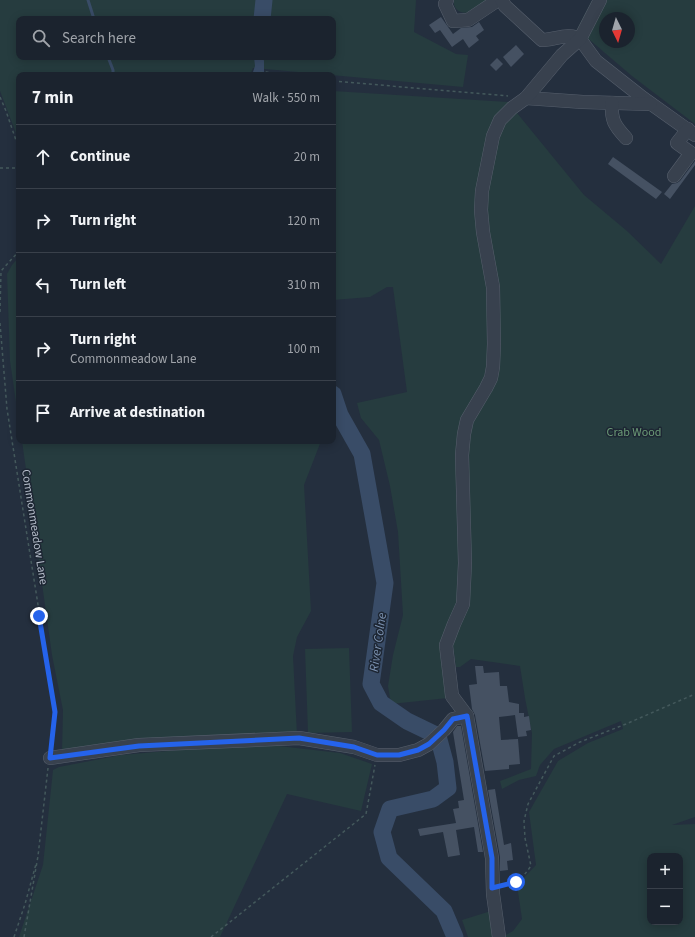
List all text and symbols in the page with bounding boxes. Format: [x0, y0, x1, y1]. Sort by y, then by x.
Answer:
north arrow [599, 12, 635, 48]
search box [16, 16, 336, 60]
icon: search [30, 27, 52, 49]
text: Search here [62, 28, 136, 49]
text: 7 min [32, 86, 73, 110]
text: Walk · 550 m [252, 89, 320, 107]
icon: ahead [32, 146, 54, 168]
text: Continue [70, 146, 130, 167]
text: 20 m [294, 148, 320, 166]
icon: right [32, 210, 54, 232]
text: Turn right [70, 210, 136, 231]
text: 120 m [287, 212, 320, 230]
icon: left [32, 274, 54, 296]
text: Turn left [70, 274, 126, 295]
text: 310 m [287, 276, 320, 294]
text: Turn right [70, 329, 136, 350]
icon: right [32, 338, 54, 360]
text: 100 m [287, 340, 320, 358]
text: Commonmeadow Lane [70, 350, 196, 368]
icon: arrive [32, 402, 54, 424]
text: Arrive at destination [70, 402, 205, 423]
park label: Crab Wood [607, 424, 661, 441]
street label: Commonmeadow Lane [17, 468, 52, 586]
route end [30, 607, 48, 625]
water label: River Colne [365, 611, 391, 673]
map controls [647, 853, 683, 925]
button: + [647, 853, 683, 889]
route start [507, 873, 525, 891]
button: − [647, 889, 683, 925]

